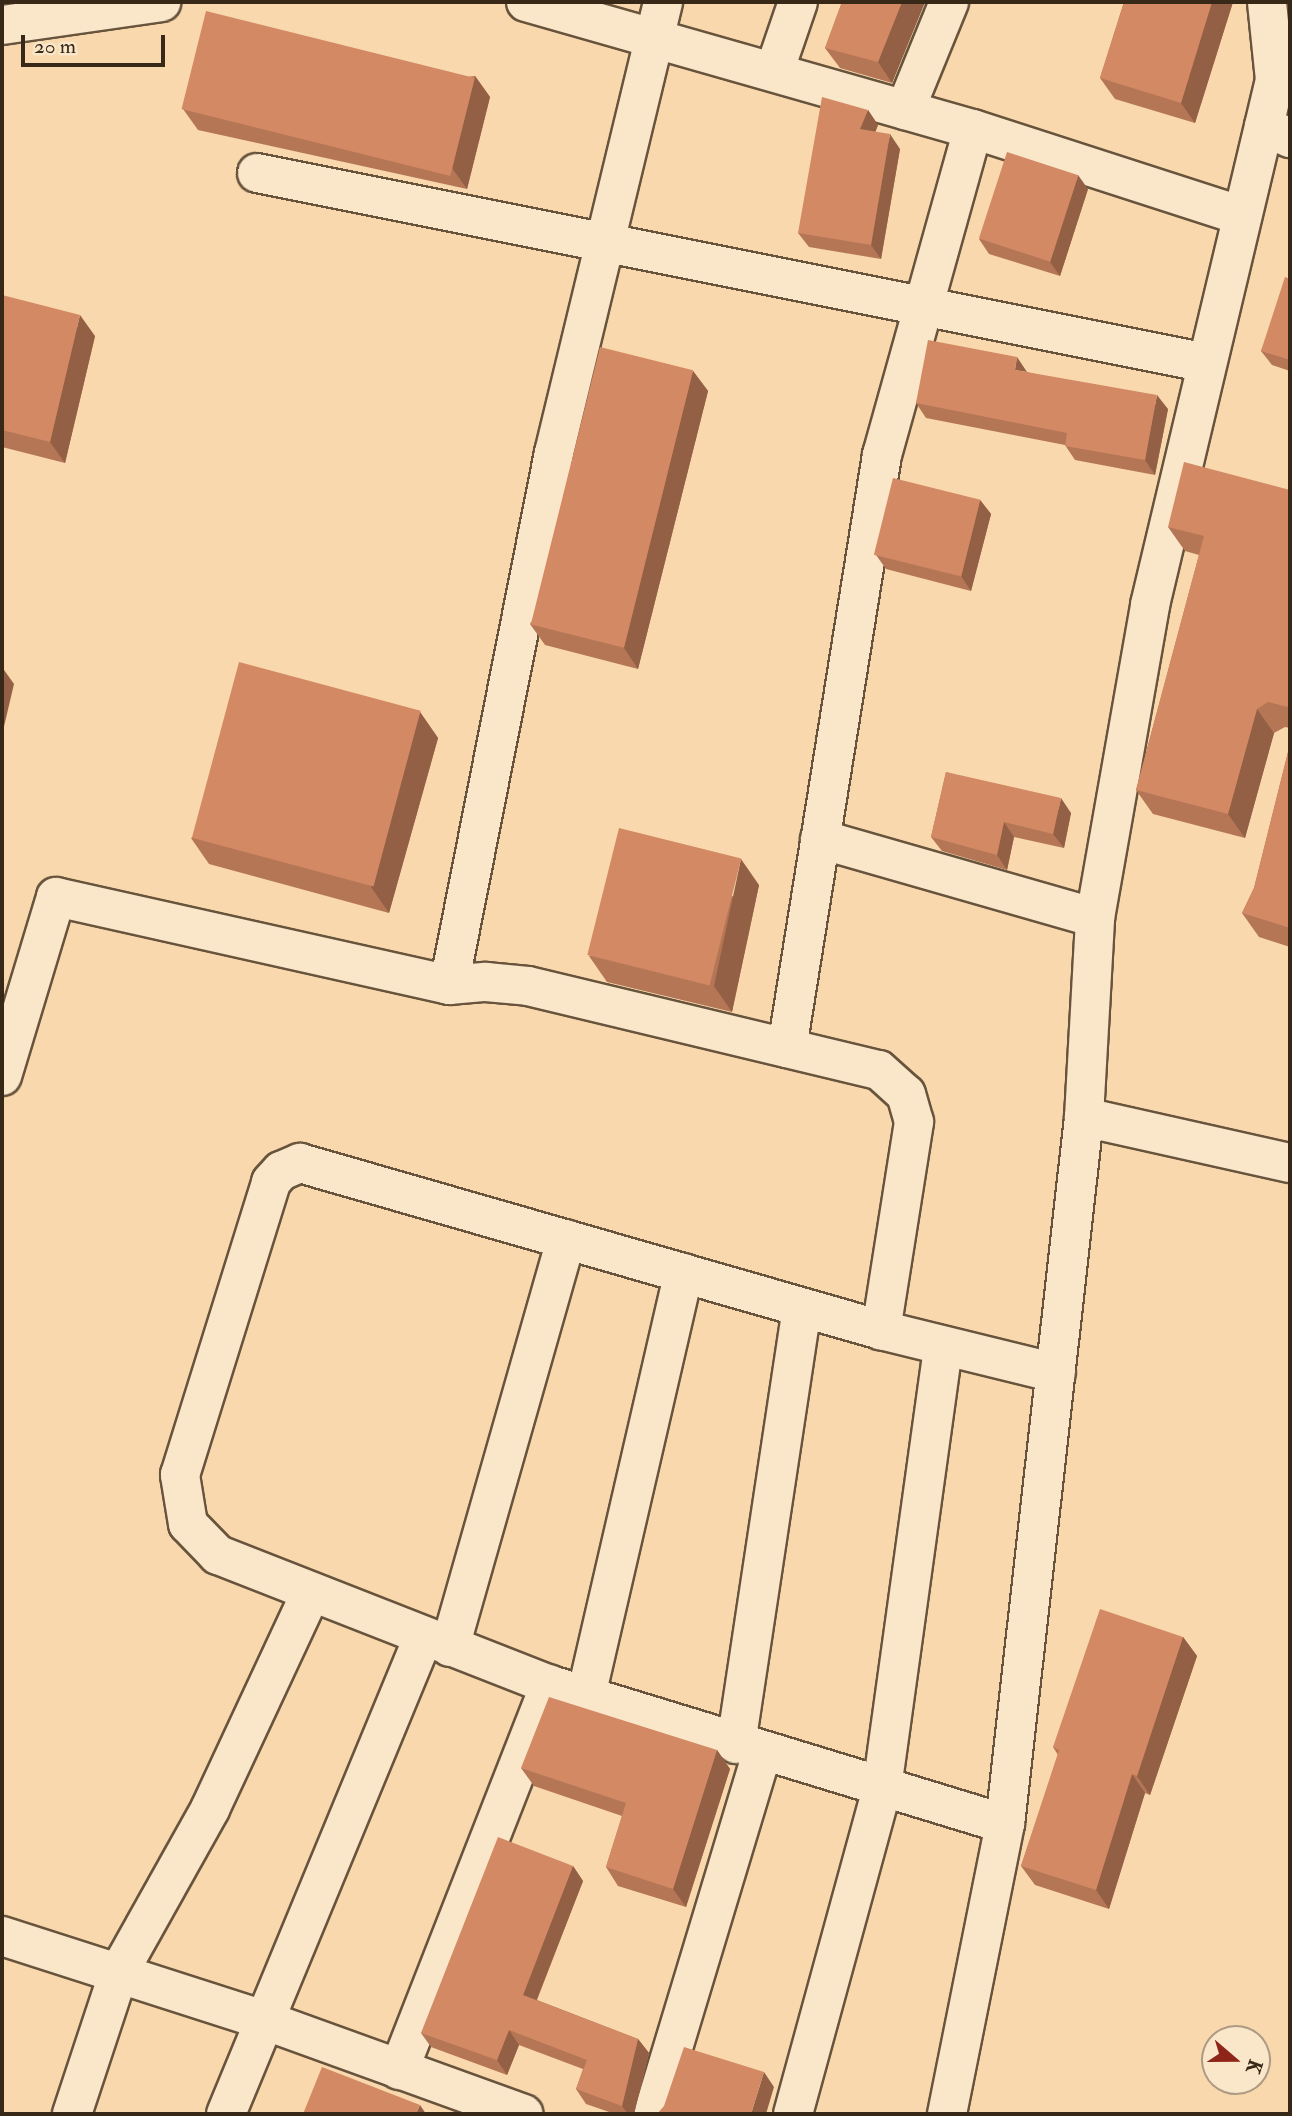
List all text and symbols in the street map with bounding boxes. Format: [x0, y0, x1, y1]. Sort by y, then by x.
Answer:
scale bar [24, 21, 168, 65]
text: 20 m [34, 33, 76, 60]
north arrow [1201, 2025, 1271, 2095]
text: K [1240, 2056, 1267, 2077]

